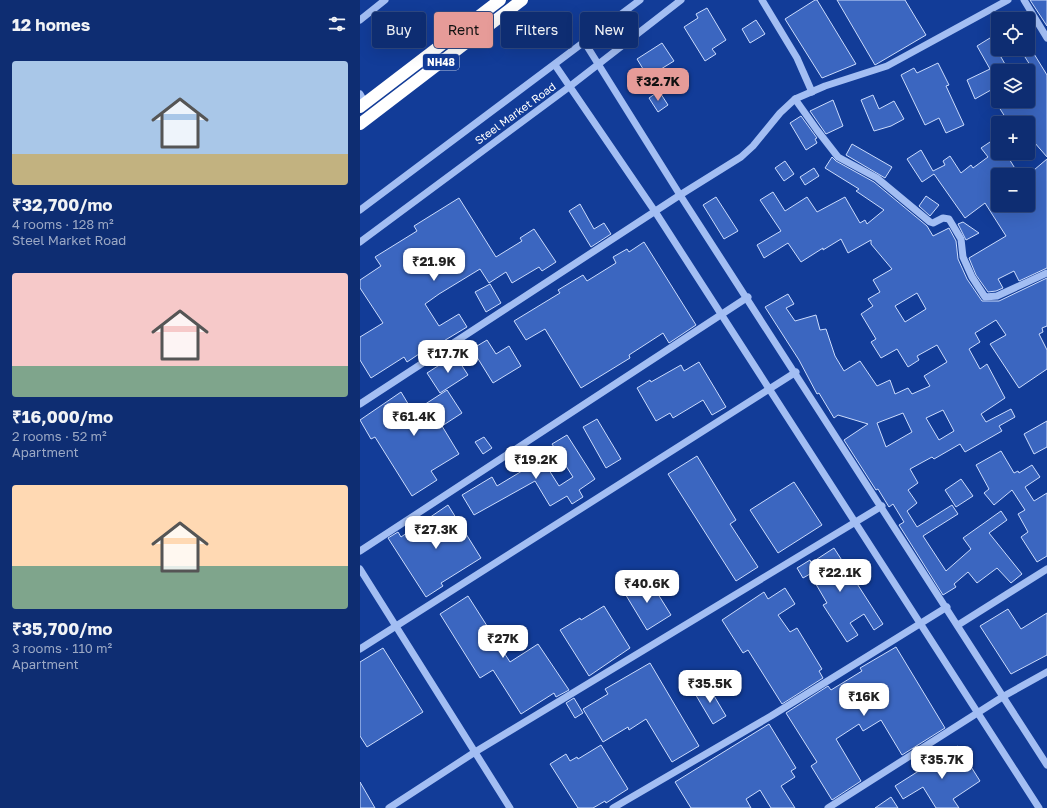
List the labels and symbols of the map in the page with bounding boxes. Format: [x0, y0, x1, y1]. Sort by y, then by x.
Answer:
road number: NH48 [423, 54, 459, 70]
pin: ₹32.7K [625, 68, 691, 102]
street label: Steel Market Road [472, 79, 558, 147]
pin: ₹21.9K [401, 248, 467, 282]
pin: ₹17.7K [415, 340, 481, 374]
pin: ₹61.4K [381, 403, 447, 437]
pin: ₹19.2K [503, 446, 569, 480]
pin: ₹27.3K [403, 516, 469, 550]
pin: ₹22.1K [807, 559, 873, 593]
pin: ₹40.6K [614, 570, 680, 604]
pin: ₹27K [479, 625, 527, 659]
pin: ₹35.5K [677, 670, 743, 704]
pin: ₹16K [840, 683, 888, 717]
pin: ₹35.7K [909, 746, 975, 780]

